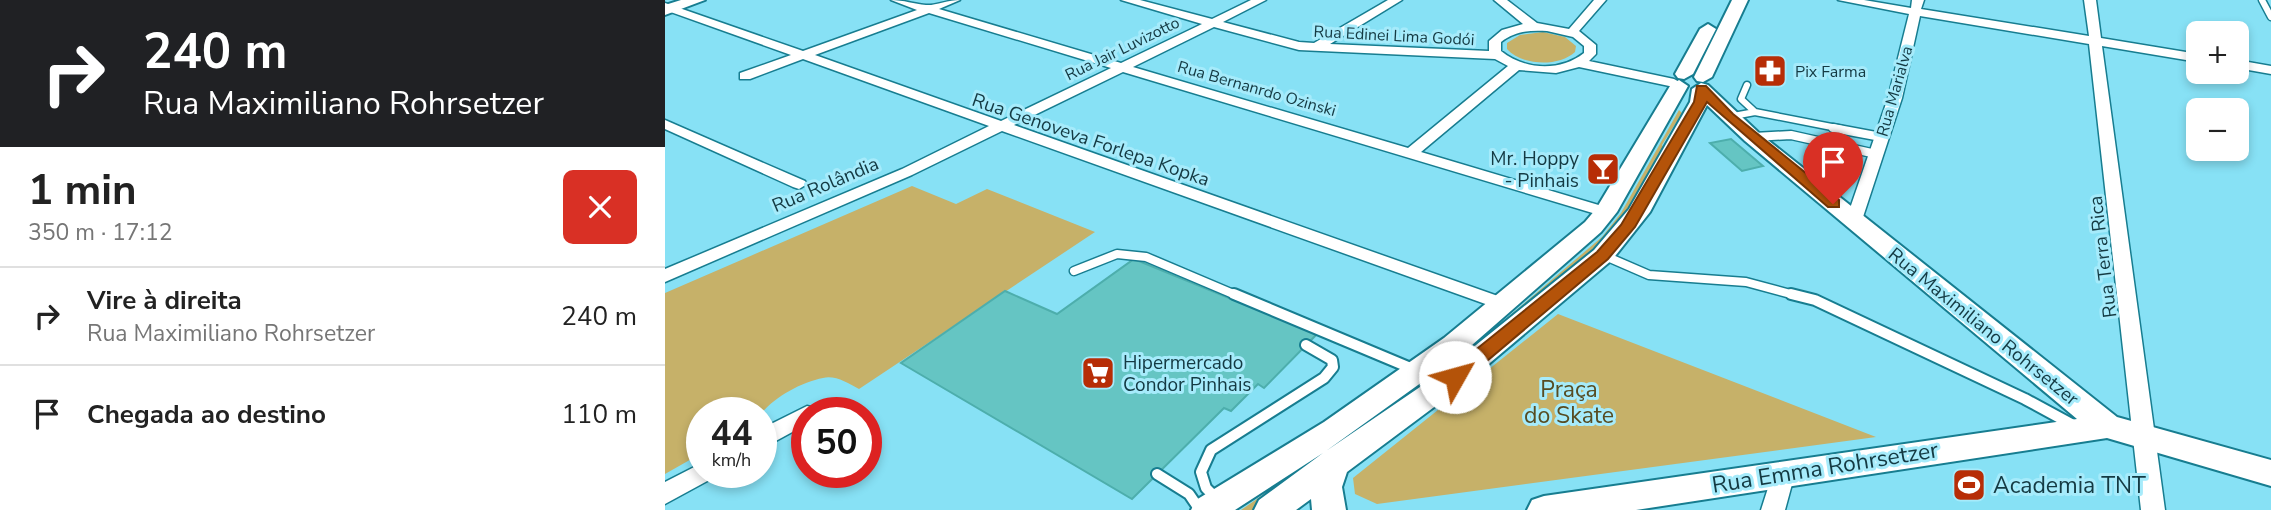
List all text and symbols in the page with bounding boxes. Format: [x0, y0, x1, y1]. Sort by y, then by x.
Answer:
street label: Rua Jair Luvizotto [1062, 12, 1183, 86]
text: 240 m [143, 18, 287, 85]
street label: Rua Edinei Lima Godói [1313, 21, 1475, 51]
map controls [2186, 21, 2249, 161]
button: + [2186, 21, 2249, 84]
icon: right [28, 28, 119, 119]
street label: Rua Marialva [1872, 43, 1918, 139]
pharmacy icon: Pix Farma [1751, 52, 1789, 90]
street label: Rua Bernanrdo Ozinski [1175, 56, 1339, 122]
place label: Pix Farma [1795, 61, 1866, 83]
text: Rua Maximiliano Rohrsetzer [143, 82, 544, 125]
street label: Rua Genoveva Forlepa Kopka [968, 87, 1213, 193]
button: − [2186, 98, 2249, 161]
pin [1803, 132, 1863, 204]
icon: arrive [1814, 143, 1852, 181]
place label: Mr. Hoppy - Pinhais [1490, 146, 1579, 194]
bar icon: Mr. Hoppy - Pinhais [1584, 150, 1622, 188]
street label: Rua Rolândia [768, 151, 883, 219]
text: 1 min [28, 162, 137, 219]
button: close [563, 170, 637, 244]
street label: Rua Terra Rica [2083, 194, 2123, 319]
text: 350 m · 17:12 [28, 217, 173, 248]
street label: Rua Maximiliano Rohrsetzer [1883, 242, 2084, 412]
text: Vire à direita [87, 283, 242, 318]
icon: right [28, 297, 66, 335]
text: 240 m [561, 299, 637, 334]
text: Rua Maximiliano Rohrsetzer [87, 318, 375, 349]
position arrow [1418, 340, 1492, 414]
place label: Hipermercado Condor Pinhais [1123, 350, 1251, 398]
supermarket icon: Hipermercado Condor Pinhais [1079, 354, 1117, 392]
park label: Praça do Skate [1524, 374, 1614, 431]
icon: arrive [28, 395, 66, 433]
text: Chegada ao destino [87, 397, 326, 432]
text: 110 m [561, 397, 637, 432]
speed limit sign: 50 [791, 397, 882, 488]
text: 44 [710, 410, 753, 457]
street label: Rua Emma Rohrsetzer [1710, 434, 1941, 501]
text: km/h [712, 448, 751, 472]
sports icon: Academia TNT [1950, 466, 1988, 504]
place label: Academia TNT [1993, 470, 2146, 501]

